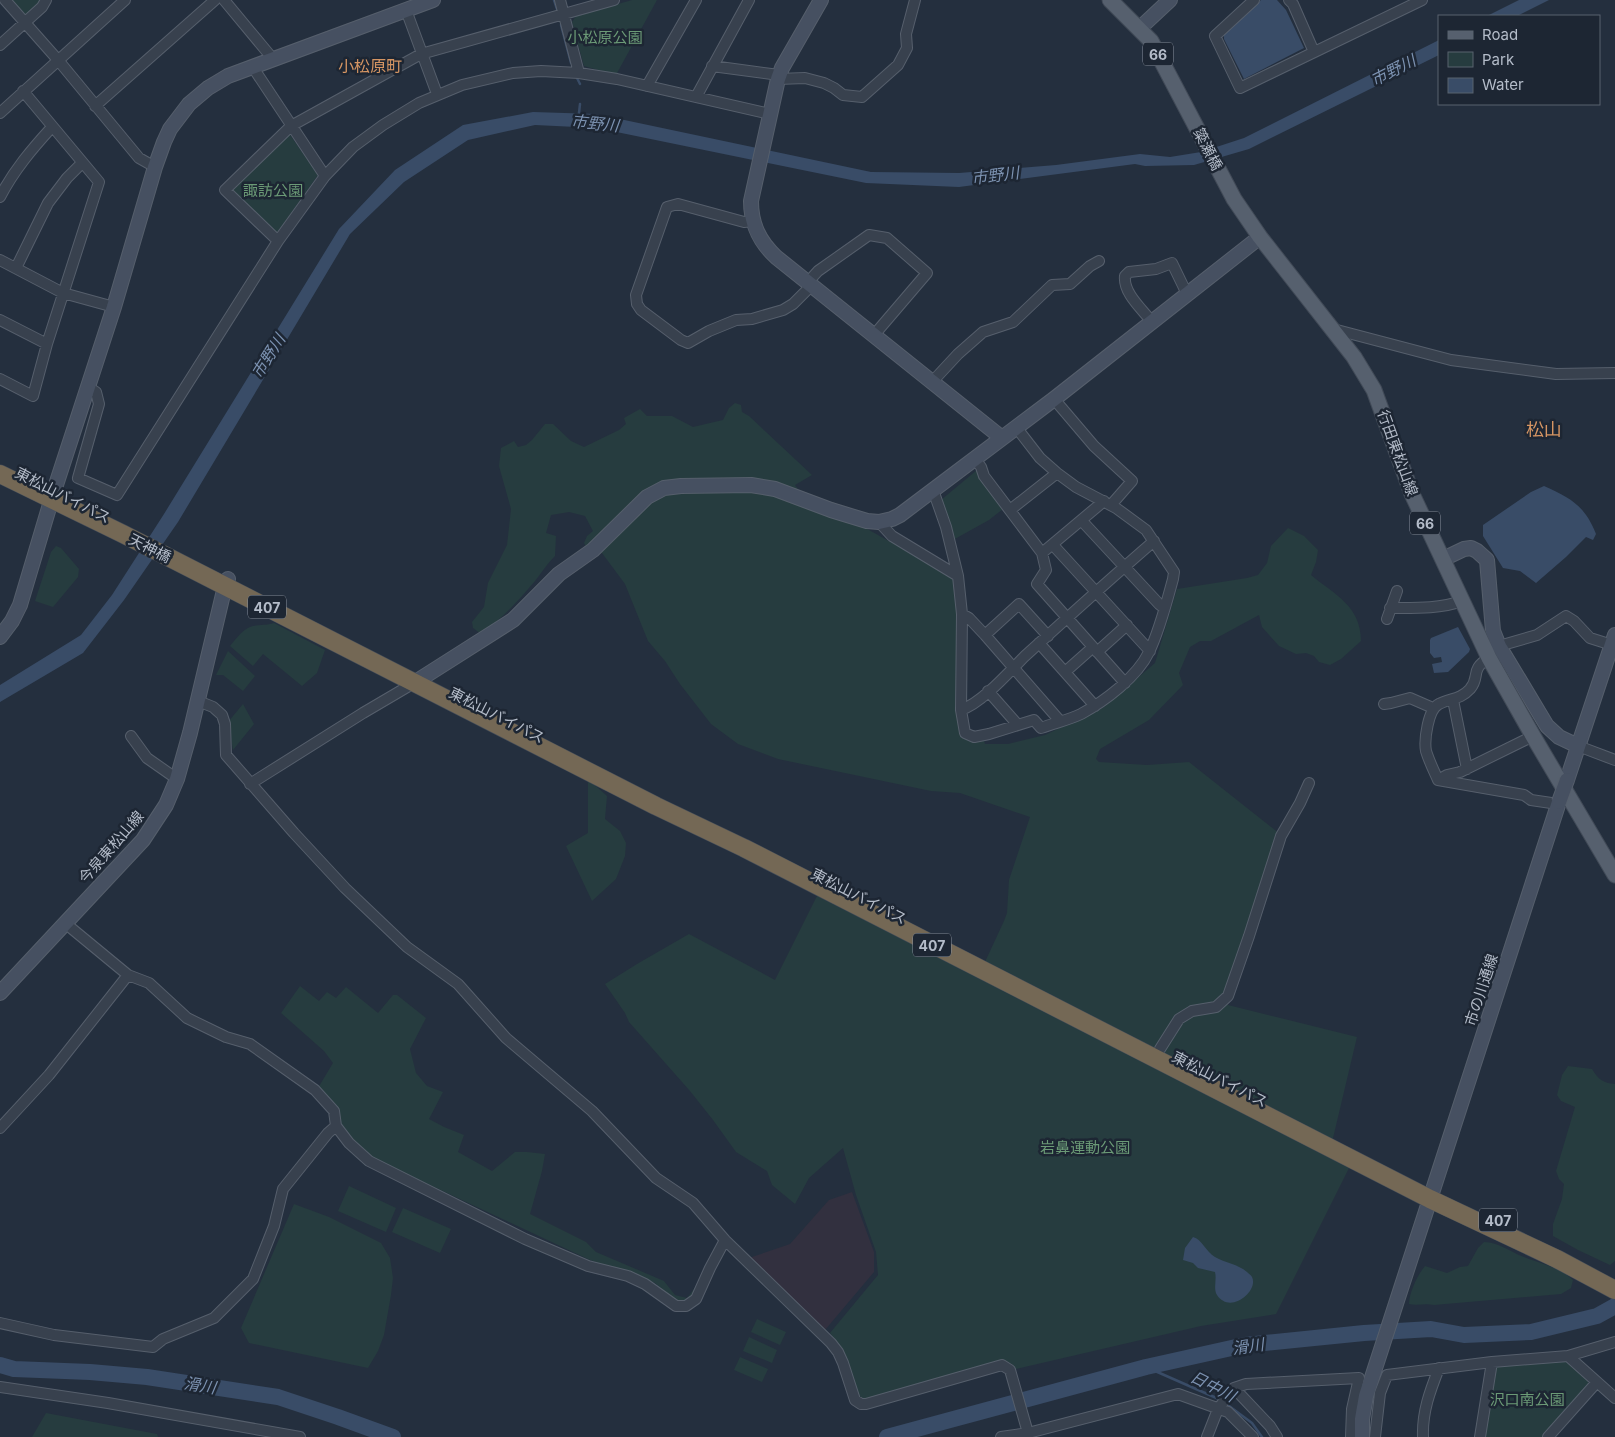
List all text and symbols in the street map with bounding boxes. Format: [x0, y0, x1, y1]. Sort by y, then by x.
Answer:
legend [1438, 15, 1600, 105]
text: Road [1482, 25, 1518, 44]
park label: 小松原公園 [567, 28, 643, 47]
road number: 66 [1143, 42, 1173, 66]
water label: 市野川 [1367, 49, 1421, 90]
text: Park [1482, 50, 1515, 69]
district label: 小松原町 [338, 56, 402, 76]
text: Water [1482, 75, 1524, 94]
water label: 市野川 [570, 111, 622, 136]
street label: 簗瀬橋 [1189, 125, 1227, 173]
water label: 市野川 [970, 162, 1022, 188]
park label: 諏訪公園 [243, 181, 303, 200]
water label: 市野川 [247, 329, 290, 382]
street label: 行田東松山線 [1374, 407, 1422, 499]
district label: 松山 [1526, 419, 1562, 440]
street label: 東松山バイパス [12, 463, 114, 527]
road number: 66 [1410, 512, 1440, 534]
street label: 天神橋 [126, 529, 174, 567]
road number: 407 [248, 596, 286, 618]
street label: 東松山バイパス [446, 683, 548, 747]
street label: 今泉東松山線 [74, 807, 148, 887]
street label: 東松山バイパス [808, 864, 910, 928]
road number: 407 [913, 934, 951, 956]
street label: 市の川通線 [1460, 951, 1502, 1029]
street label: 東松山バイパス [1169, 1047, 1271, 1111]
park label: 岩鼻運動公園 [1040, 1138, 1130, 1157]
road number: 407 [1479, 1208, 1517, 1232]
water label: 滑川 [1231, 1334, 1267, 1358]
water label: 日中川 [1187, 1366, 1241, 1407]
water label: 滑川 [183, 1373, 219, 1398]
park label: 沢口南公園 [1489, 1390, 1565, 1409]

